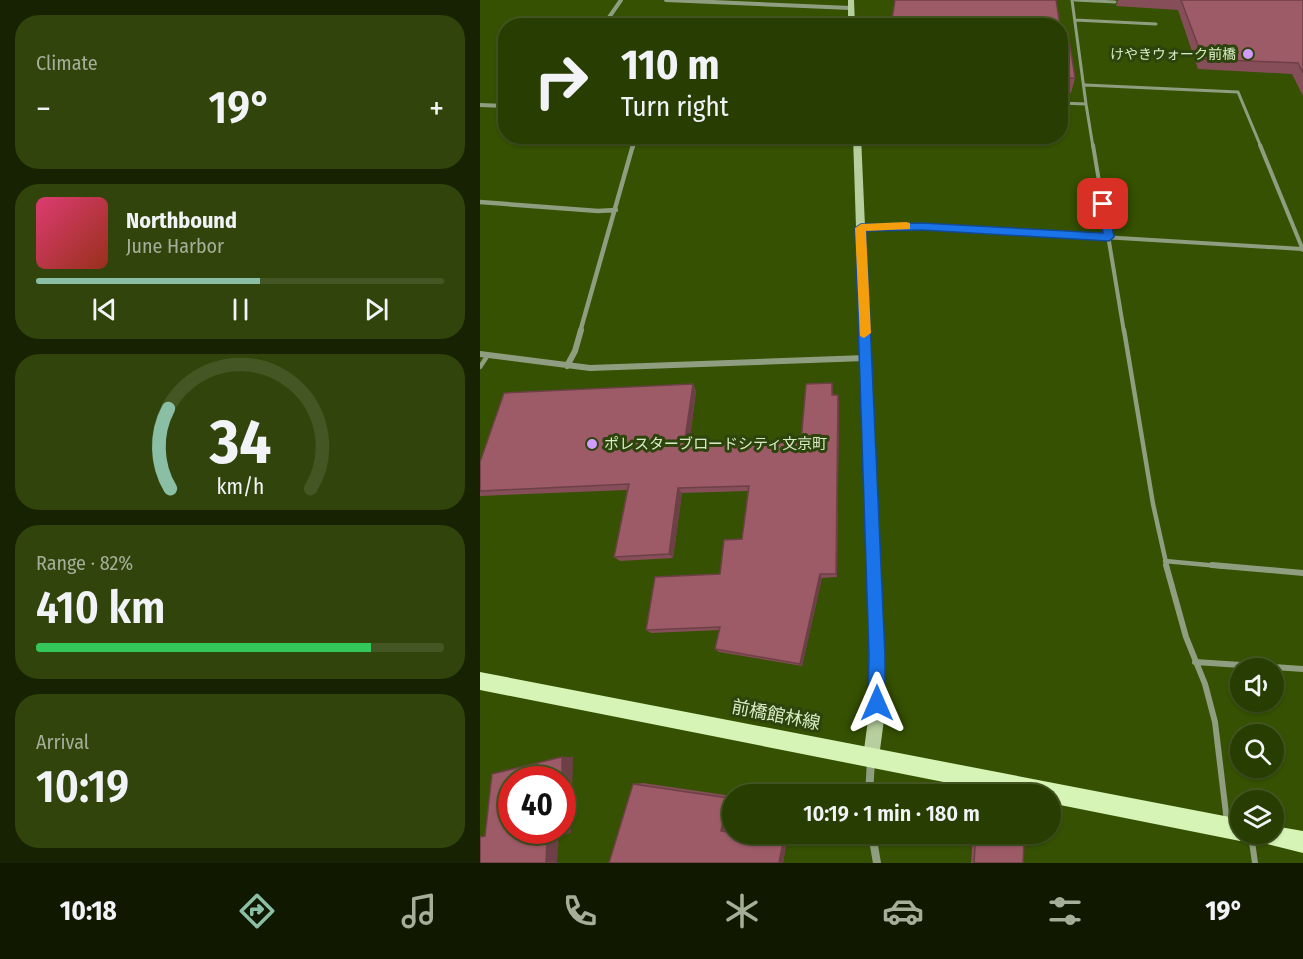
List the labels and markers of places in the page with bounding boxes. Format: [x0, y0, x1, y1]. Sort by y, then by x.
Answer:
place label: けやきウォーク前橋 [1110, 46, 1236, 63]
marker: けやきウォーク前橋 [1241, 47, 1255, 61]
pin [1077, 178, 1128, 229]
place label: ポレスターブロードシティ文京町 [604, 435, 827, 453]
marker: ポレスターブロードシティ文京町 [585, 437, 599, 451]

